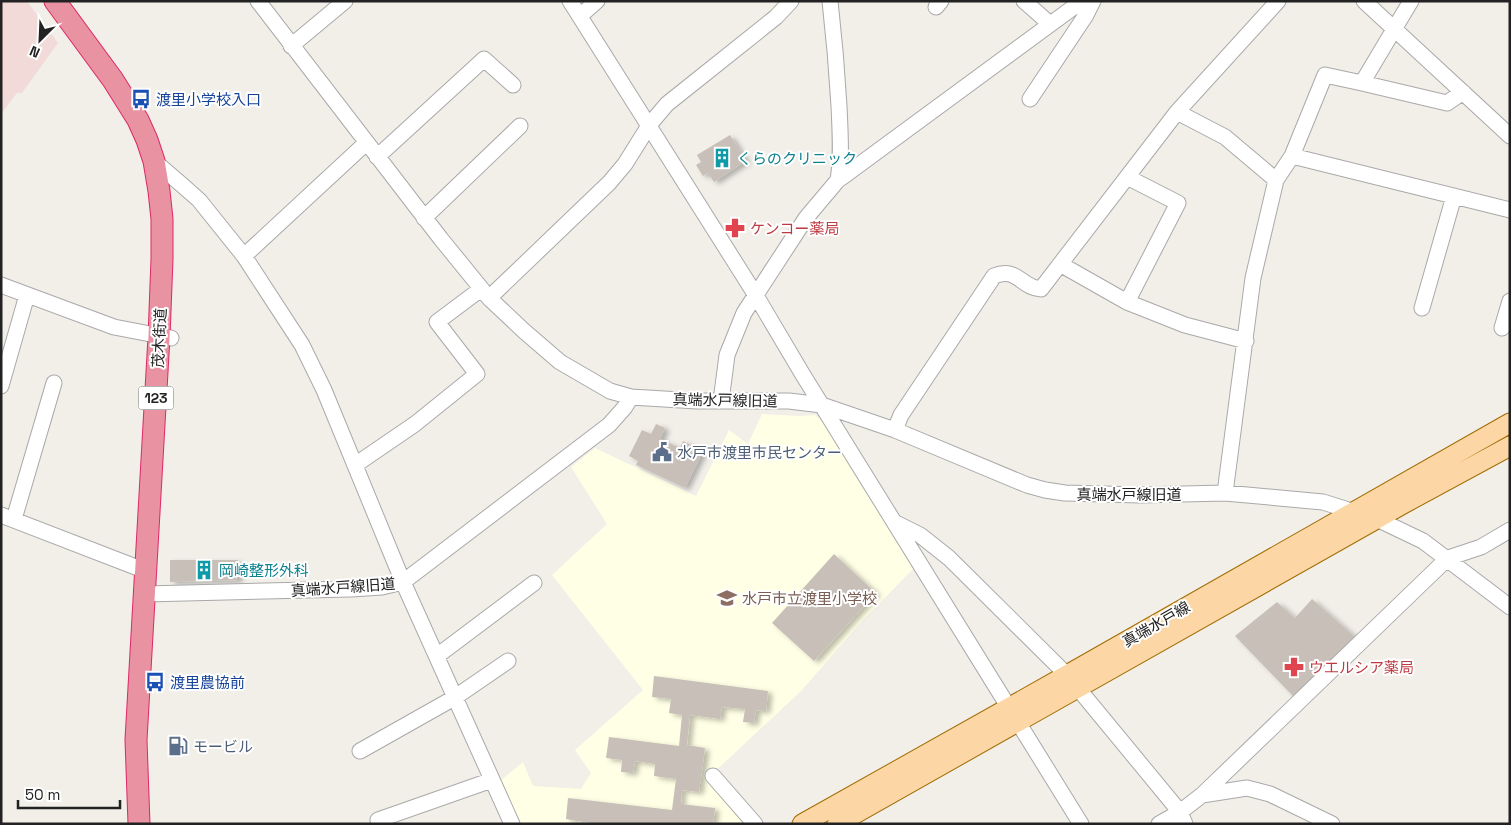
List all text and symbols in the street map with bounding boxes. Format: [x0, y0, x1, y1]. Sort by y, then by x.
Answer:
north arrow [15, 15, 65, 65]
text: N [27, 42, 43, 62]
bus stop icon: 渡里小学校入口 [130, 88, 152, 110]
place label: 渡里小学校入口 [156, 90, 261, 109]
building icon: くらのクリニック [711, 147, 733, 169]
place label: くらのクリニック [737, 149, 857, 168]
pharmacy icon: ケンコー薬局 [724, 217, 746, 239]
place label: ケンコー薬局 [750, 219, 840, 238]
street label: 茂木街道 [148, 308, 170, 368]
road number: 123 [138, 386, 174, 409]
street label: 真端水戸線旧道 [672, 390, 778, 410]
public building icon: 水戸市渡里市民センター [651, 441, 673, 463]
place label: 水戸市渡里市民センター [677, 443, 842, 462]
street label: 真端水戸線旧道 [1076, 485, 1182, 504]
building icon: 岡崎整形外科 [193, 559, 215, 581]
place label: 岡崎整形外科 [219, 561, 309, 580]
street label: 真端水戸線旧道 [290, 574, 396, 600]
school or university icon: 水戸市立渡里小学校 [716, 587, 738, 609]
place label: 水戸市立渡里小学校 [742, 589, 877, 608]
street label: 真端水戸線 [1119, 597, 1193, 651]
pharmacy icon: ウエルシア薬局 [1283, 656, 1305, 678]
place label: ウエルシア薬局 [1309, 658, 1414, 677]
bus stop icon: 渡里農協前 [144, 671, 166, 693]
place label: 渡里農協前 [170, 673, 245, 692]
fuel station icon: モービル [167, 735, 189, 757]
place label: モービル [193, 737, 253, 756]
scale bar [18, 778, 120, 810]
text: 50 m [25, 785, 60, 804]

